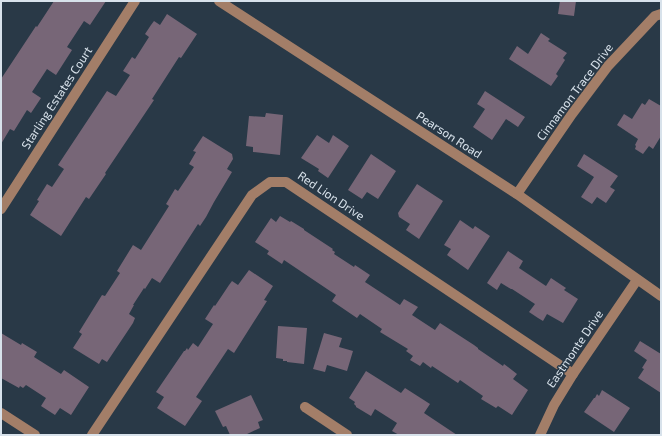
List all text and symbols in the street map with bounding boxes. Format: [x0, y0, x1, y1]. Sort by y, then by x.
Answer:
street label: Cinnamon Trace Drive [533, 40, 615, 143]
street label: Starling Estates Court [18, 43, 95, 151]
street label: Pearson Road [414, 108, 485, 160]
street label: Red Lion Drive [296, 168, 368, 223]
street label: Eastmonte Drive [543, 307, 605, 390]

